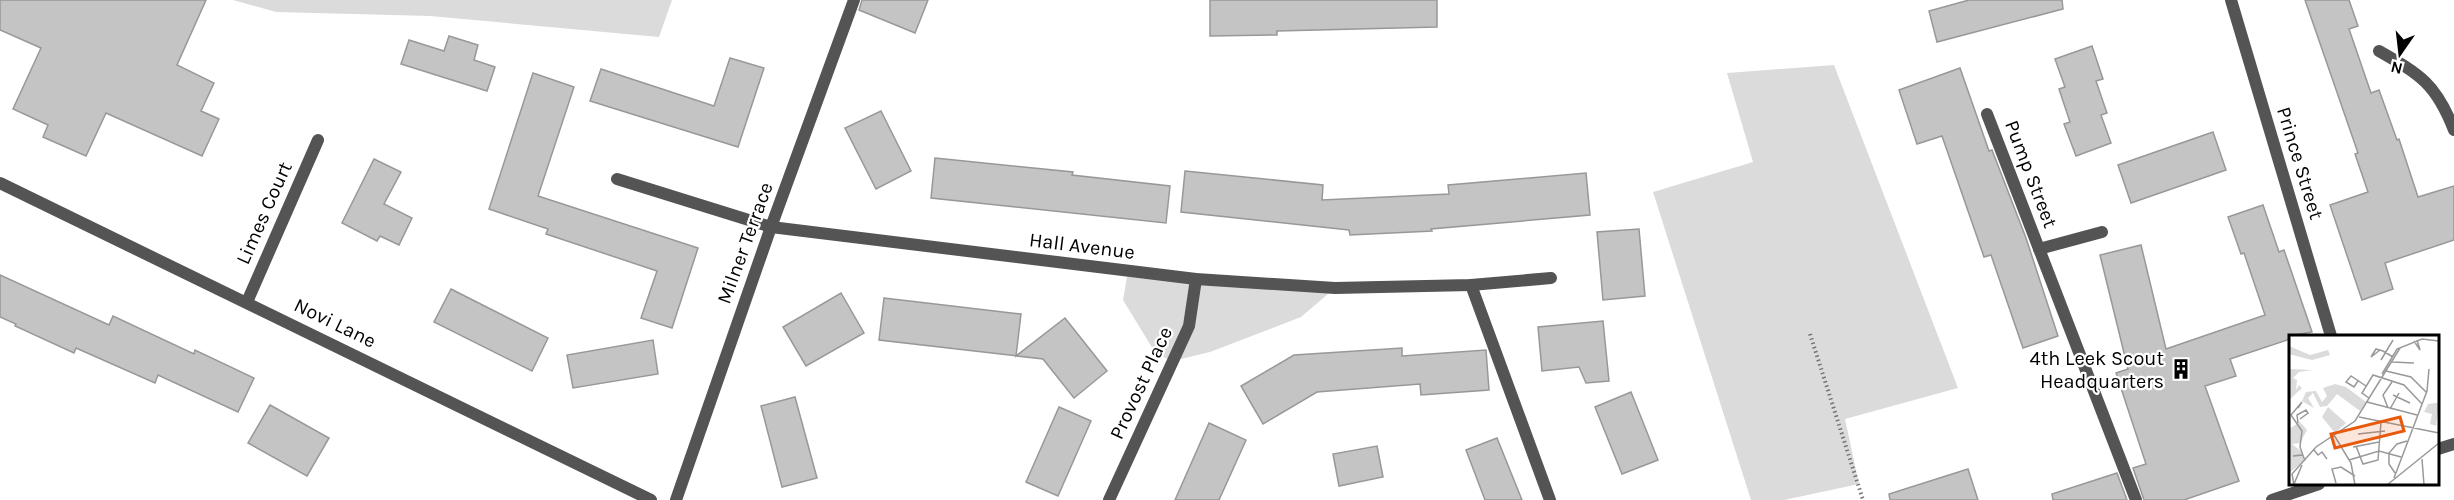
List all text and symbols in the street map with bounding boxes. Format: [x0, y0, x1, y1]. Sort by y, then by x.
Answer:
north arrow [2370, 24, 2430, 84]
text: N [2389, 57, 2404, 79]
street label: Prince Street [2272, 104, 2328, 223]
street label: Pump Street [2000, 117, 2062, 231]
street label: Limes Court [231, 158, 297, 268]
street label: Milner Terrace [712, 179, 778, 307]
street label: Hall Avenue [1028, 228, 1136, 264]
street label: Novi Lane [290, 293, 380, 353]
street label: Provost Place [1105, 323, 1177, 443]
inset map [2289, 335, 2439, 485]
place label: 4th Leek Scout Headquarters [2030, 347, 2164, 393]
building icon: 4th Leek Scout Headquarters [2169, 357, 2193, 381]

